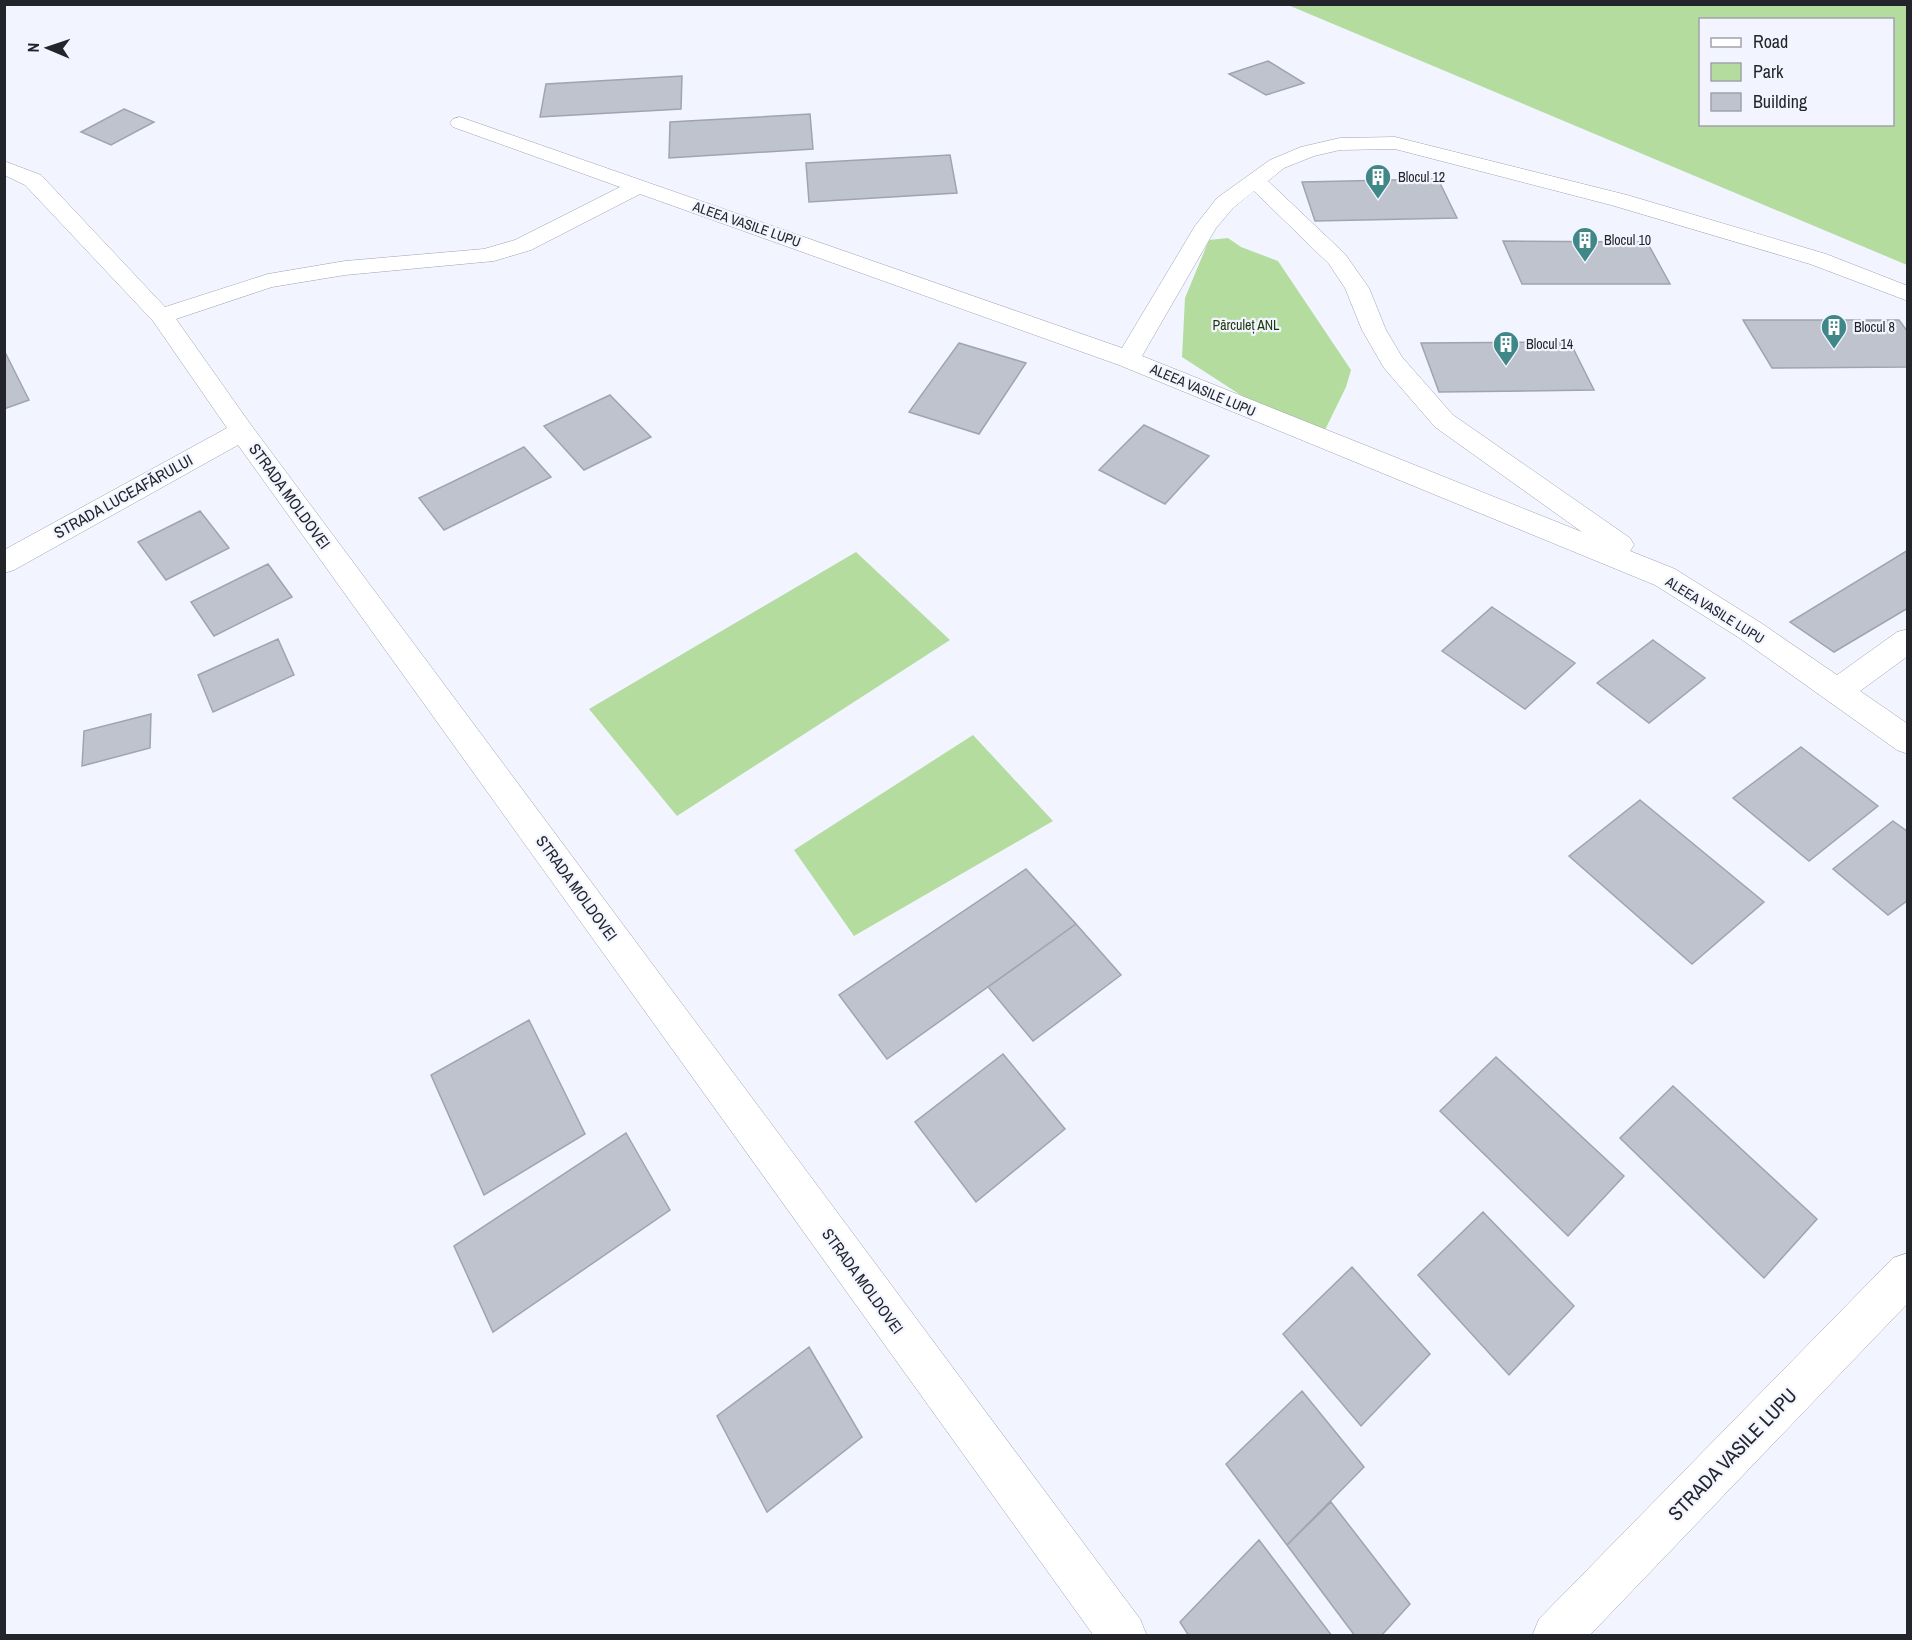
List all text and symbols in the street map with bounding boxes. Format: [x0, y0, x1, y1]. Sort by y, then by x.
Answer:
north arrow [18, 18, 78, 78]
legend [1699, 18, 1894, 126]
text: Road [1753, 29, 1788, 54]
text: N [22, 42, 44, 53]
text: Park [1753, 59, 1784, 84]
text: Building [1753, 89, 1808, 114]
building icon: Blocul 12 [1363, 162, 1393, 200]
place label: Blocul 12 [1398, 168, 1445, 186]
street label: ALEEA VASILE LUPU [690, 197, 803, 251]
building icon: Blocul 10 [1570, 225, 1600, 263]
place label: Blocul 10 [1604, 231, 1651, 249]
building icon: Blocul 8 [1819, 312, 1849, 350]
park label: Părculeț ANL [1212, 316, 1280, 334]
place label: Blocul 8 [1854, 318, 1895, 336]
building icon: Blocul 14 [1491, 329, 1521, 367]
place label: Blocul 14 [1526, 335, 1574, 353]
street label: ALEEA VASILE LUPU [1147, 359, 1258, 420]
street label: STRADA MOLDOVEI [244, 439, 336, 553]
street label: STRADA LUCEAFĂRULUI [50, 449, 196, 543]
street label: ALEEA VASILE LUPU [1662, 572, 1768, 648]
street label: STRADA MOLDOVEI [531, 831, 623, 945]
street label: STRADA MOLDOVEI [817, 1224, 909, 1338]
street label: STRADA VASILE LUPU [1662, 1382, 1802, 1526]

